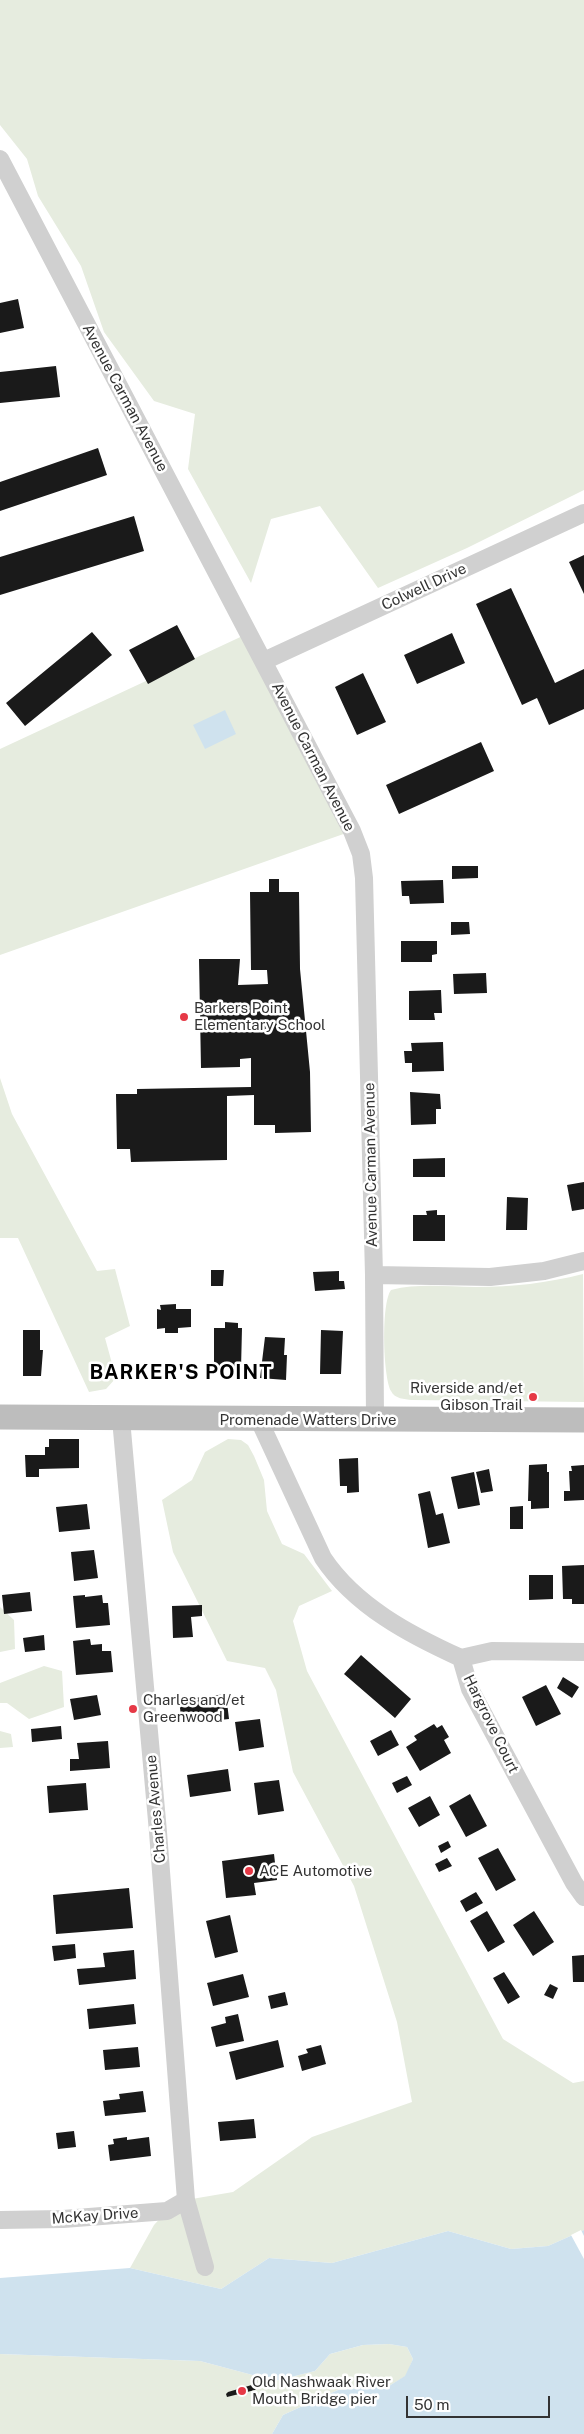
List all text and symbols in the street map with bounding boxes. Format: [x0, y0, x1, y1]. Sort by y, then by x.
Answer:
street label: Avenue Carman Avenue [78, 321, 172, 475]
street label: Colwell Drive [379, 560, 469, 614]
street label: Avenue Carman Avenue [268, 680, 358, 834]
place label: Barkers Point Elementary School [194, 999, 326, 1034]
marker: Barkers Point Elementary School [178, 1011, 190, 1023]
street label: Avenue Carman Avenue [361, 1083, 381, 1247]
district label: BARKER'S POINT [88, 1361, 274, 1385]
place label: Riverside and/et Gibson Trail [410, 1379, 523, 1414]
marker: Riverside and/et Gibson Trail [527, 1391, 539, 1403]
street label: Promenade Watters Drive [219, 1411, 397, 1429]
street label: Hargrove Court [459, 1672, 523, 1776]
place label: Charles and/et Greenwood [143, 1691, 245, 1726]
marker: Charles and/et Greenwood [127, 1703, 139, 1715]
street label: Charles Avenue [142, 1754, 170, 1864]
place label: ACE Automotive [259, 1862, 372, 1880]
marker: ACE Automotive [243, 1865, 255, 1877]
street label: McKay Drive [51, 2204, 139, 2228]
place label: Old Nashwaak River Mouth Bridge pier [252, 2373, 391, 2408]
marker: Old Nashwaak River Mouth Bridge pier [236, 2385, 248, 2397]
scale bar [409, 2386, 553, 2418]
text: 50 m [414, 2396, 449, 2413]

